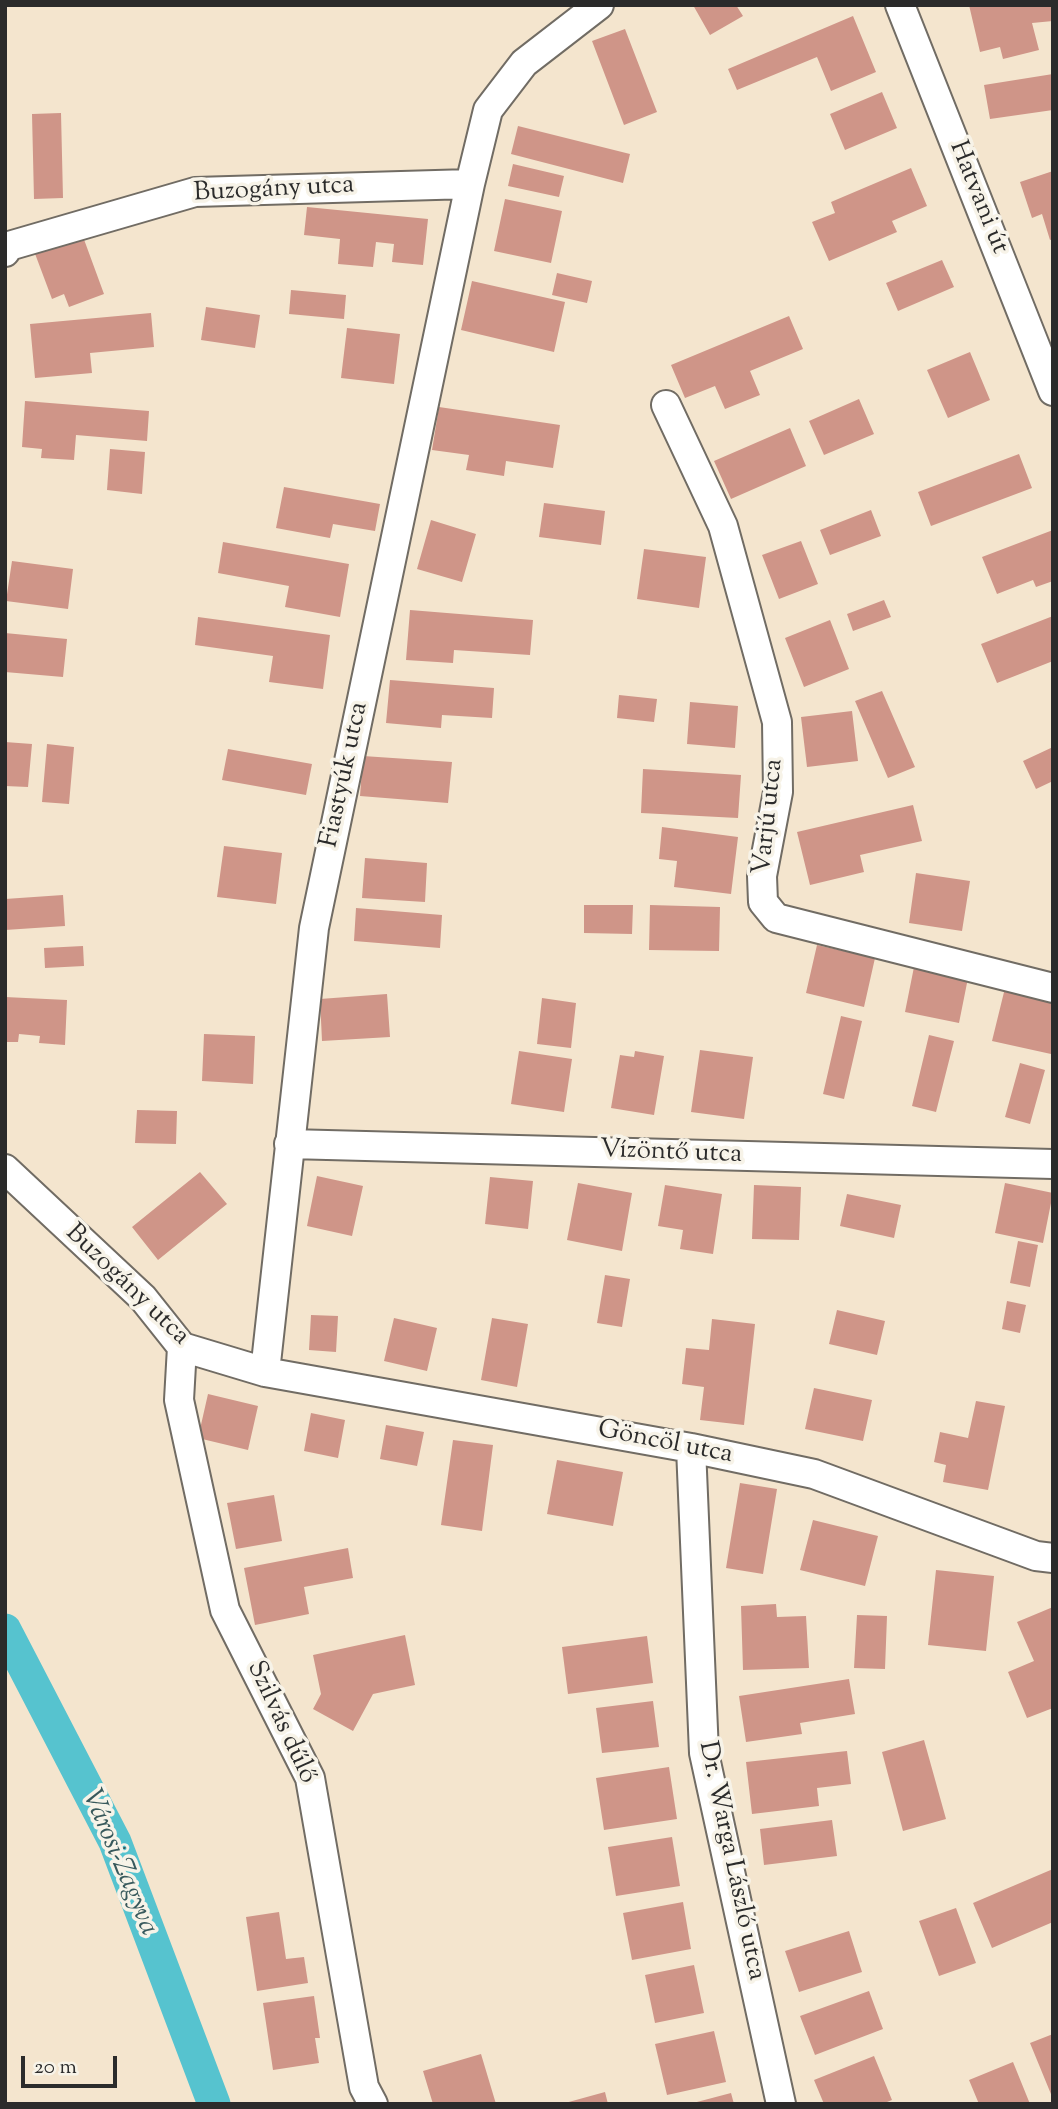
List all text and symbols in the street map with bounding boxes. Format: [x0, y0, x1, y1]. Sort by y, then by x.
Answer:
street label: Hatvani út [940, 137, 1014, 259]
street label: Buzogány utca [193, 171, 355, 211]
street label: Fiastyúk utca [315, 700, 377, 850]
street label: Varjú utca [748, 758, 792, 876]
street label: Vízöntő utca [599, 1136, 743, 1172]
street label: Buzogány utca [57, 1219, 195, 1353]
street label: Göncöl utca [595, 1416, 735, 1472]
street label: Szilvás dűlő [238, 1657, 322, 1789]
street label: Dr. Warga László utca [689, 1739, 771, 1983]
water label: Városi-Zagyva [72, 1785, 164, 1941]
scale bar [24, 2042, 121, 2086]
text: 20 m [34, 2053, 77, 2083]

